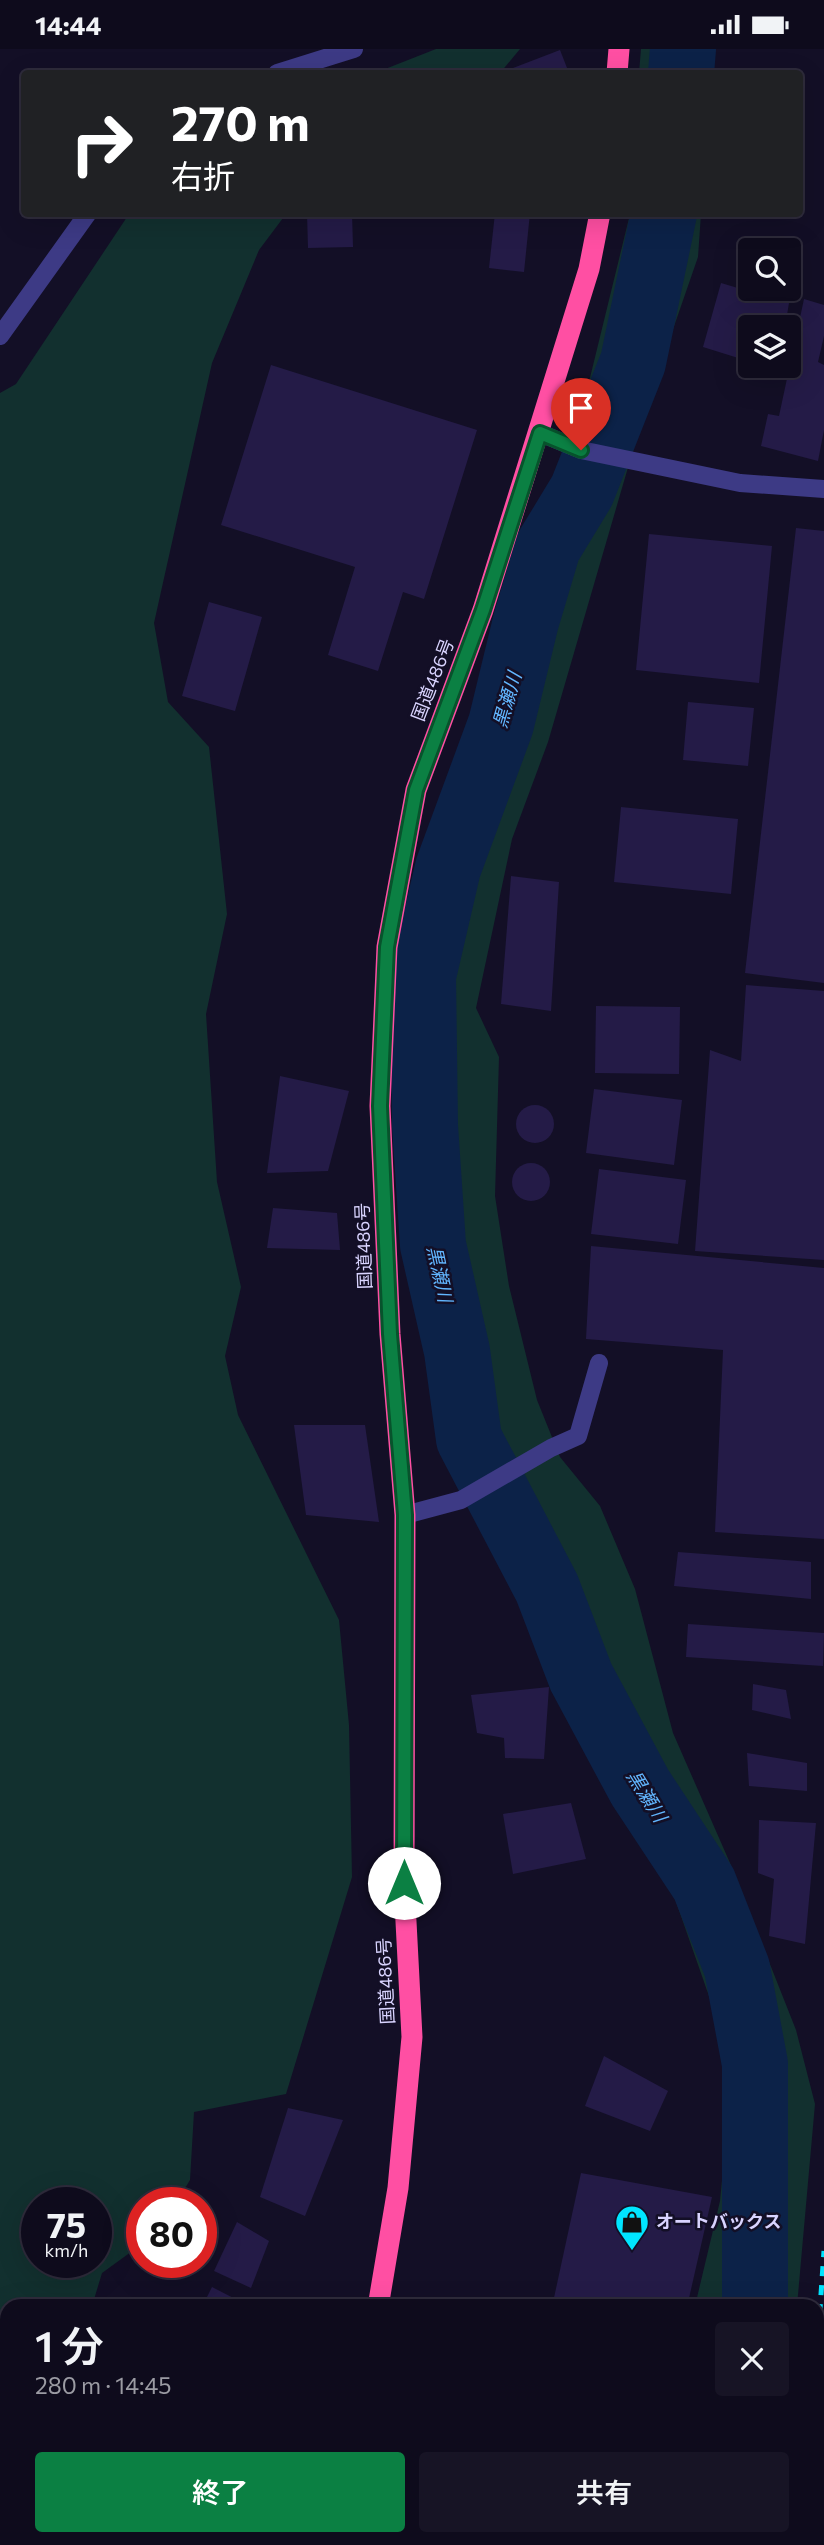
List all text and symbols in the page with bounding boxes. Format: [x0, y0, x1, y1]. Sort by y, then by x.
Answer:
text: 14:44 [35, 9, 102, 40]
text: 270 m [171, 91, 310, 151]
icon: right [56, 98, 147, 189]
text: 右折 [171, 155, 235, 195]
map controls [738, 238, 801, 378]
button: search [738, 238, 801, 301]
button: layers [738, 315, 801, 378]
pin [551, 378, 611, 450]
icon: arrive [562, 389, 600, 427]
street label: 国道486号 [406, 635, 458, 724]
water label: 黒瀬川 [488, 667, 526, 730]
street label: 国道486号 [350, 1202, 376, 1290]
water label: 黒瀬川 [423, 1244, 458, 1306]
water label: 黒瀬川 [623, 1765, 673, 1828]
position arrow [367, 1846, 441, 1920]
street label: 国道486号 [372, 1937, 398, 2025]
speed limit sign: 80 [126, 2187, 217, 2278]
text: 75 [47, 2202, 86, 2245]
shop icon: オートバックス [613, 2203, 651, 2252]
place label: オートバックス [656, 2210, 781, 2232]
text: km/h [45, 2239, 88, 2261]
text: 1 分 [35, 2319, 104, 2371]
button: close [715, 2322, 789, 2396]
text: 280 m · 14:45 [35, 2371, 171, 2399]
button: 終了 [35, 2452, 405, 2532]
button: 共有 [419, 2452, 789, 2532]

